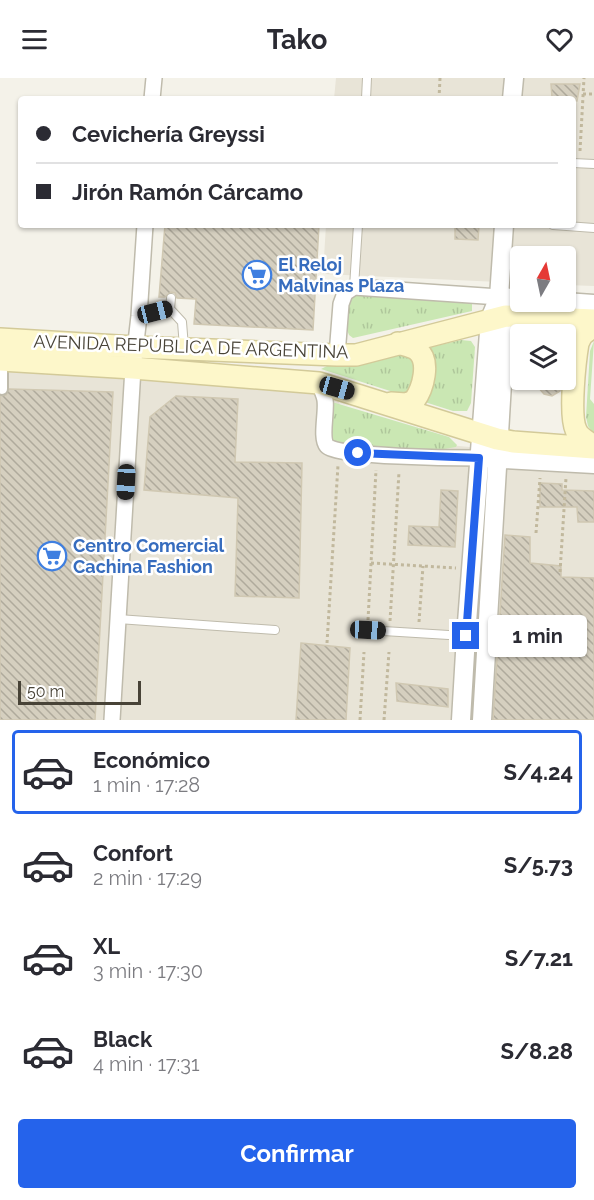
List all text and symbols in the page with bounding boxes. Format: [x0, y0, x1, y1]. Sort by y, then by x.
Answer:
icon: menu [18, 23, 51, 56]
icon: heart [543, 23, 576, 56]
text: Tako [267, 24, 327, 55]
text: Cevichería Greyssi [72, 121, 265, 147]
text: Jirón Ramón Cárcamo [72, 179, 303, 205]
north arrow [510, 246, 576, 312]
map controls [510, 246, 576, 390]
place label: El Reloj Malvinas Plaza [278, 254, 404, 296]
supermarket icon: El Reloj Malvinas Plaza [241, 259, 273, 291]
car [135, 299, 175, 325]
button: layers [510, 324, 576, 390]
street label: AVENIDA REPÚBLICA DE ARGENTINA [33, 330, 349, 362]
car [317, 374, 357, 402]
route start [344, 439, 371, 466]
car [116, 464, 136, 500]
place label: Centro Comercial Cachina Fashion [73, 535, 225, 577]
supermarket icon: Centro Comercial Cachina Fashion [36, 540, 68, 572]
callout: 1 min [487, 615, 586, 657]
car [350, 620, 386, 640]
route end [452, 622, 479, 649]
text: 1 min [512, 624, 563, 648]
scale bar [18, 678, 141, 706]
text: 50 m [27, 682, 64, 701]
icon: car [21, 745, 75, 799]
text: Económico [93, 747, 210, 773]
text: S/4.24 [503, 759, 573, 785]
text: 1 min · 17:28 [93, 773, 200, 797]
icon: car [21, 838, 75, 892]
text: Confort [93, 840, 173, 866]
text: S/5.73 [504, 852, 573, 878]
text: 2 min · 17:29 [93, 866, 202, 890]
icon: car [21, 931, 75, 985]
text: XL [93, 933, 120, 959]
text: S/7.21 [505, 945, 573, 971]
text: 3 min · 17:30 [93, 959, 203, 983]
icon: car [21, 1024, 75, 1078]
text: Black [93, 1026, 152, 1052]
text: S/8.28 [500, 1038, 573, 1064]
text: 4 min · 17:31 [93, 1052, 200, 1076]
button: Confirmar [18, 1119, 576, 1188]

